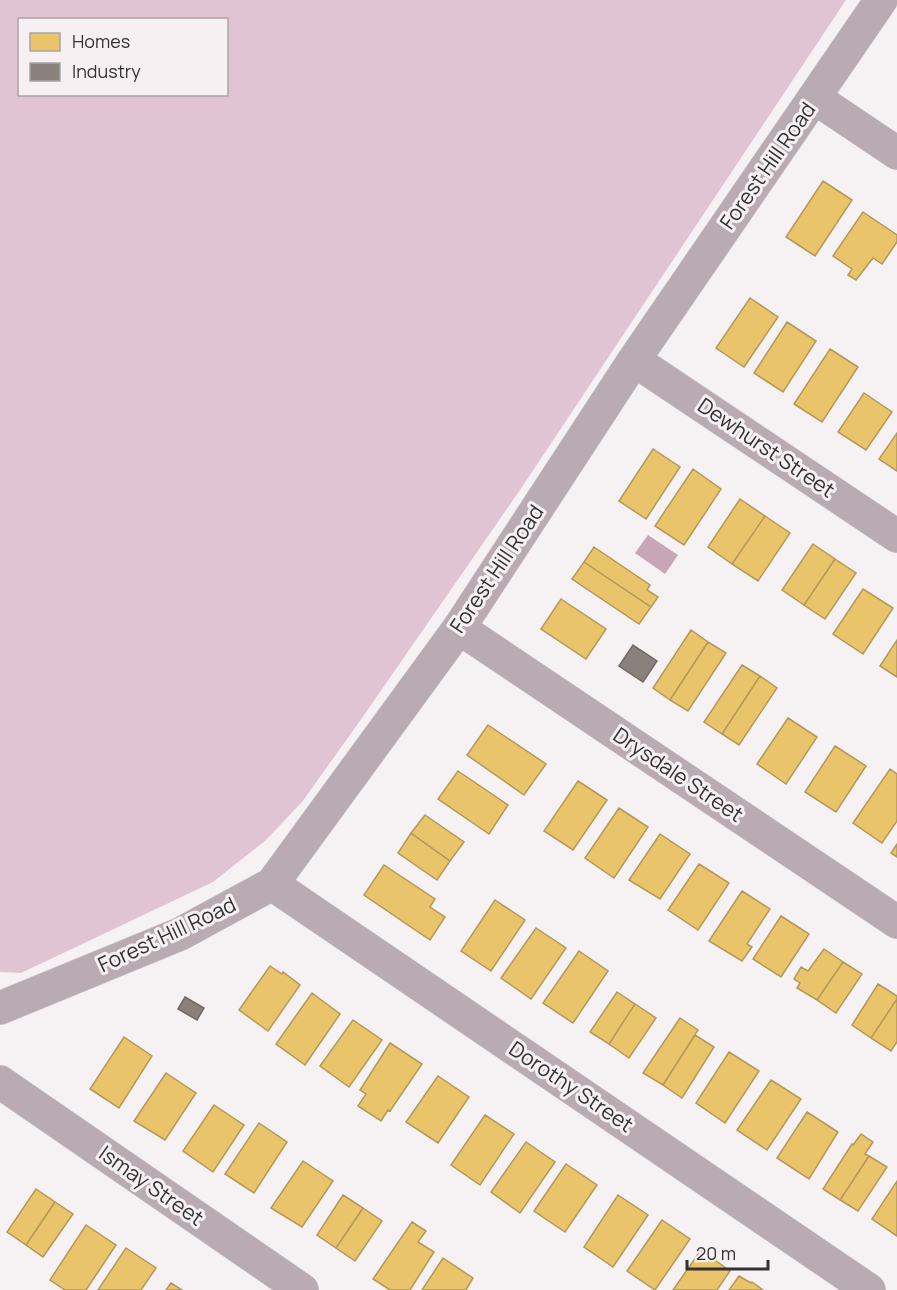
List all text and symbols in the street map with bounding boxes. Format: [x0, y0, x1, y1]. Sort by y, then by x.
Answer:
legend [18, 18, 228, 96]
text: Homes [72, 29, 130, 53]
text: Industry [72, 59, 141, 83]
street label: Forest Hill Road [713, 96, 821, 234]
street label: Dewhurst Street [693, 391, 840, 503]
street label: Forest Hill Road [443, 499, 549, 638]
street label: Drysdale Street [608, 720, 749, 828]
street label: Forest Hill Road [93, 890, 240, 978]
street label: Dorothy Street [504, 1034, 639, 1138]
street label: Ismay Street [94, 1139, 209, 1232]
scale bar [687, 1233, 768, 1271]
text: 20 m [696, 1241, 736, 1265]

